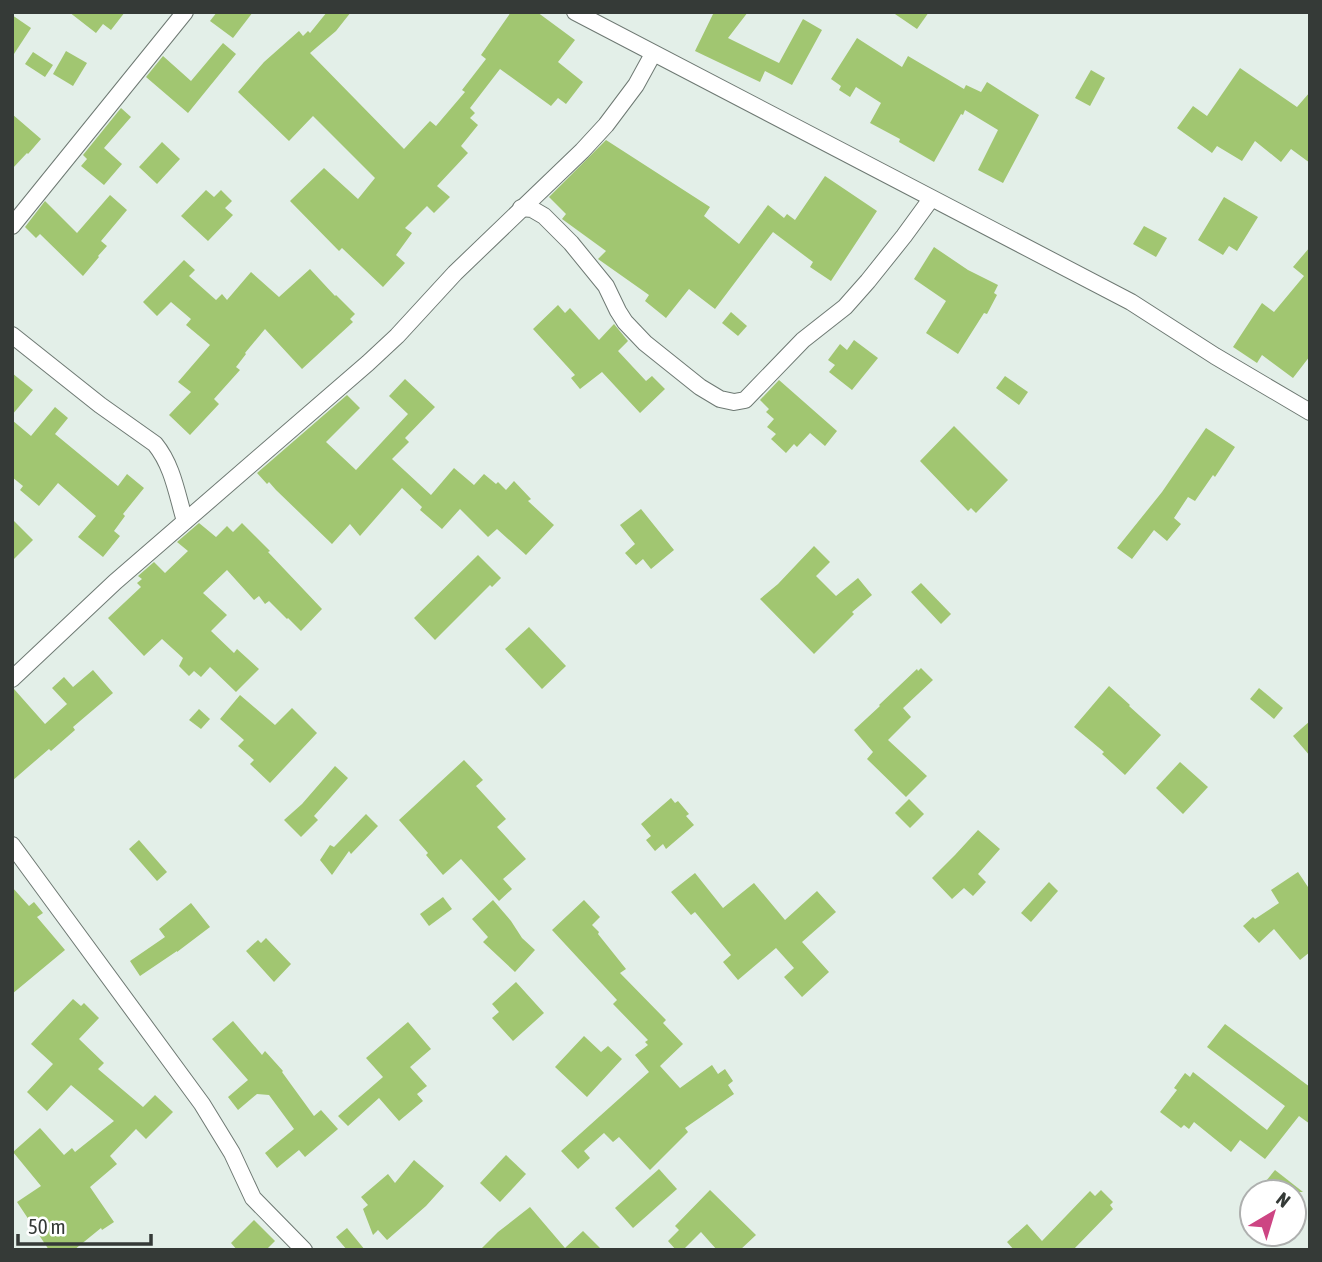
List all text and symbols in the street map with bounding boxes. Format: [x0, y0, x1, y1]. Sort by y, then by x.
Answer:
north arrow [1238, 1178, 1308, 1248]
text: N [1272, 1187, 1295, 1212]
scale bar [18, 1202, 150, 1246]
text: 50 m [28, 1214, 66, 1238]

